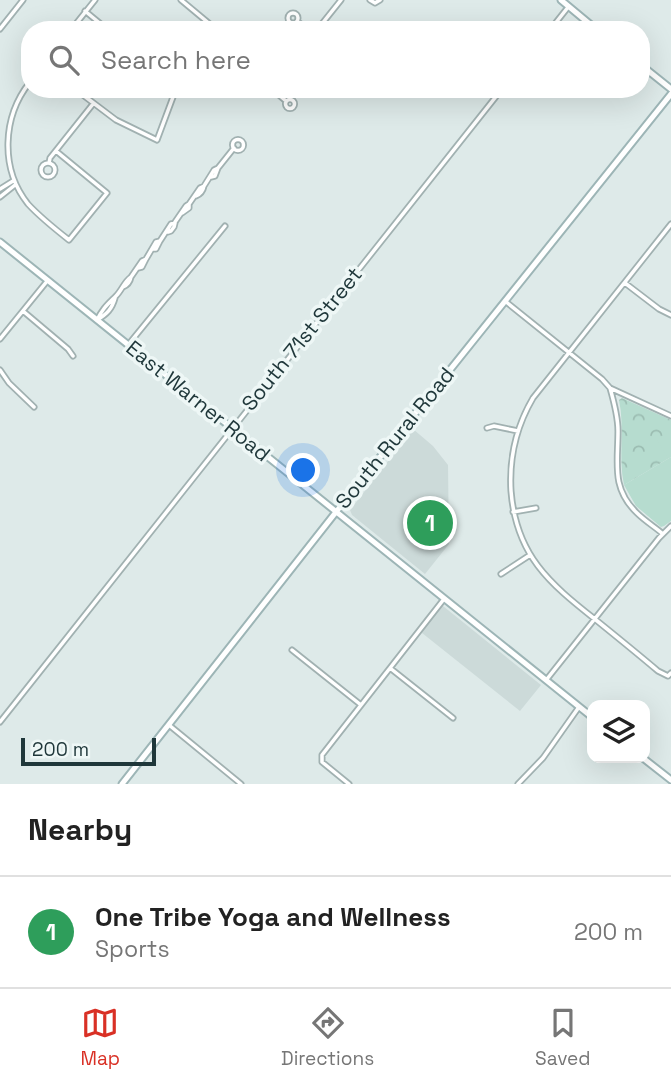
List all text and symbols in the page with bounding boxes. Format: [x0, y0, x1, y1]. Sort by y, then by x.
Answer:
search box [21, 21, 650, 98]
icon: search [45, 41, 83, 79]
text: Search here [101, 43, 251, 77]
street label: South 71st Street [235, 261, 368, 416]
street label: East Warner Road [121, 334, 276, 467]
street label: South Rural Road [329, 361, 460, 514]
your location [286, 453, 320, 487]
pin: 1 [407, 497, 453, 549]
map controls [587, 700, 650, 763]
button: layers [587, 700, 650, 763]
scale bar [21, 735, 156, 767]
text: 200 m [32, 737, 89, 762]
text: Nearby [28, 810, 132, 849]
text: One Tribe Yoga and Wellness [95, 900, 451, 934]
text: 1 [46, 917, 56, 947]
text: 200 m [574, 917, 643, 947]
text: Sports [95, 934, 170, 964]
tab: Map [80, 1004, 120, 1071]
tab: Directions [281, 1004, 374, 1071]
tab: Saved [535, 1004, 591, 1071]

